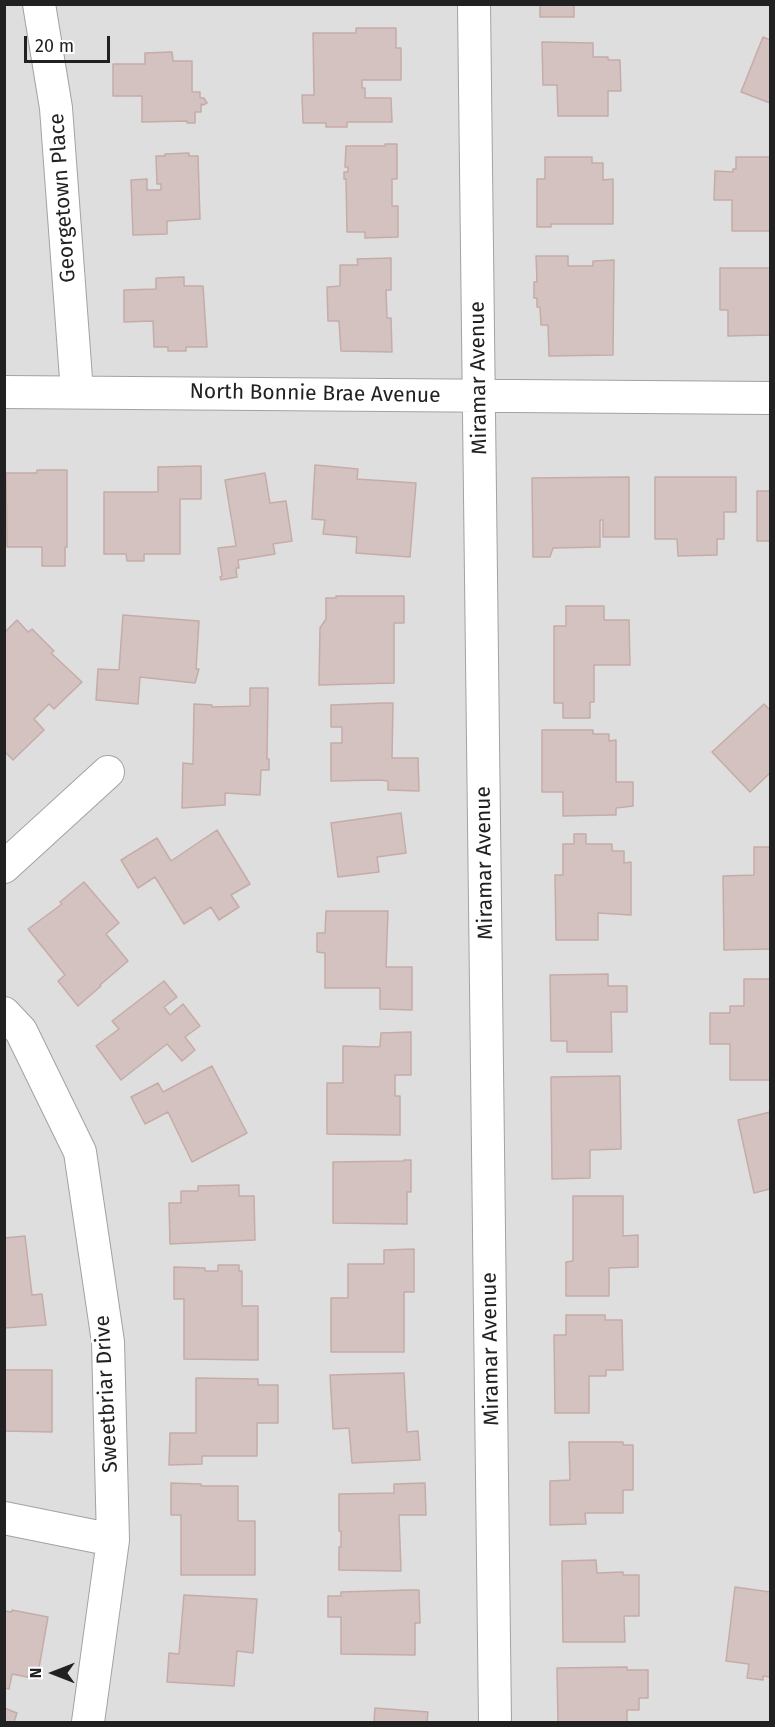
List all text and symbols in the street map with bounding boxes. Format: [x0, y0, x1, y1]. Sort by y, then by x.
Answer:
scale bar [27, 24, 112, 62]
text: 20 m [35, 35, 74, 57]
street label: Georgetown Place [45, 112, 81, 284]
street label: Miramar Avenue [465, 301, 493, 455]
street label: North Bonnie Brae Avenue [189, 379, 441, 409]
street label: Miramar Avenue [471, 786, 499, 940]
street label: Miramar Avenue [477, 1272, 505, 1426]
street label: Sweetbriar Drive [90, 1315, 124, 1473]
north arrow [24, 1643, 84, 1703]
text: N [26, 1668, 45, 1678]

